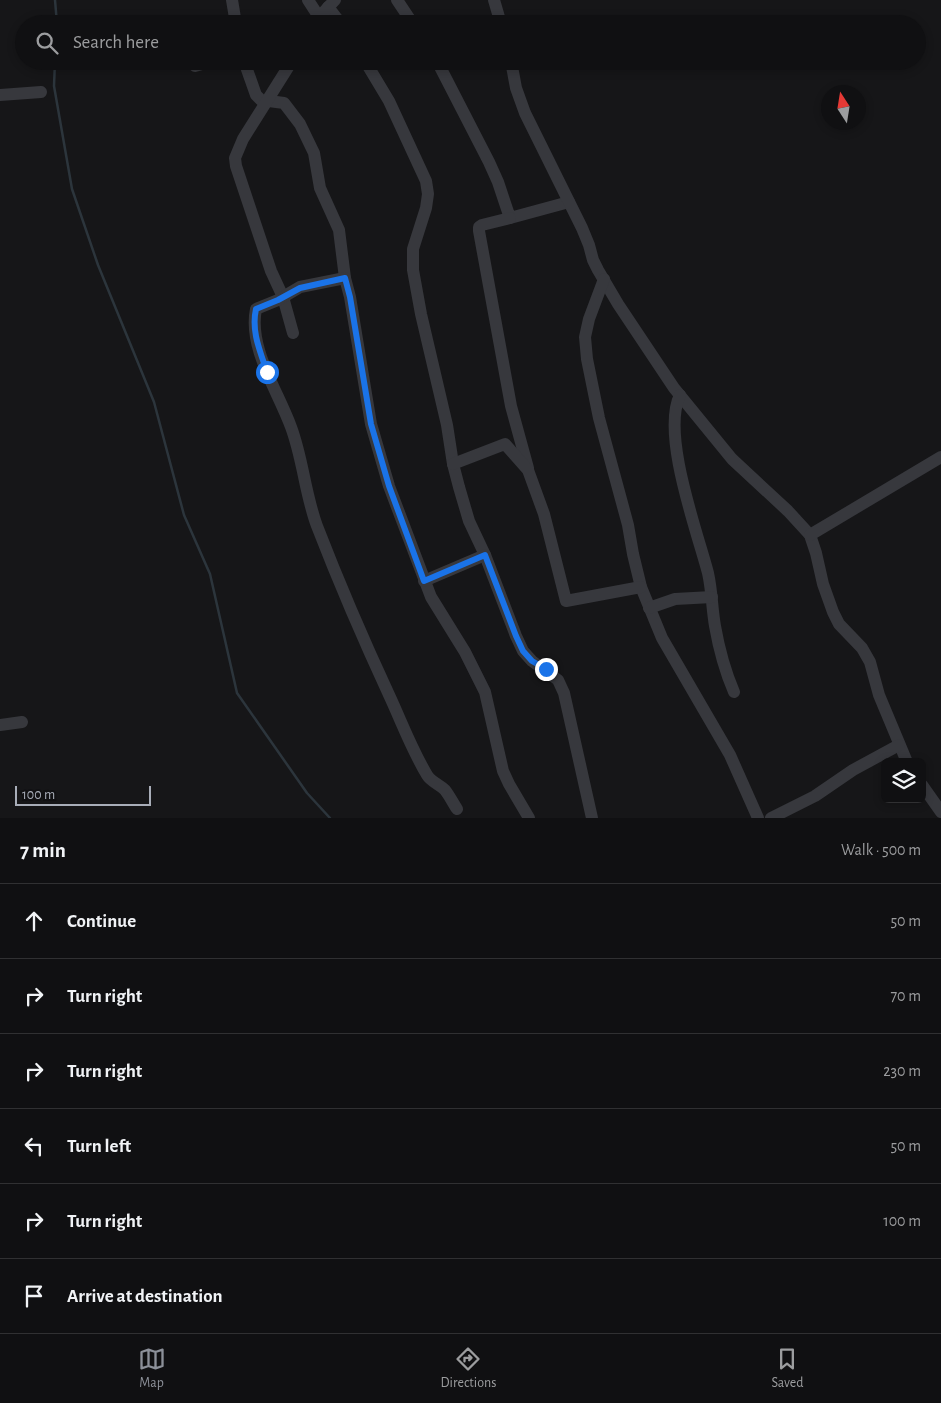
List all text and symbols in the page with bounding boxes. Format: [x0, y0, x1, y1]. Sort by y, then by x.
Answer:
search box [15, 15, 926, 70]
icon: search [33, 29, 61, 57]
text: Search here [73, 33, 159, 52]
north arrow [821, 85, 866, 130]
route start [256, 361, 279, 384]
route end [535, 658, 558, 681]
map controls [881, 758, 926, 803]
button: layers [881, 758, 926, 803]
scale bar [15, 783, 151, 806]
text: 100 m [22, 788, 55, 802]
text: 7 min [20, 840, 66, 861]
text: Walk · 500 m [841, 842, 921, 858]
icon: ahead [20, 907, 48, 935]
text: Continue [67, 912, 136, 931]
text: 50 m [890, 913, 921, 929]
icon: right [20, 982, 48, 1010]
text: Turn right [67, 987, 142, 1006]
text: 70 m [890, 988, 921, 1004]
icon: right [20, 1057, 48, 1085]
text: Turn right [67, 1062, 142, 1081]
text: 230 m [883, 1063, 921, 1079]
icon: left [20, 1132, 48, 1160]
text: Turn left [67, 1137, 131, 1156]
text: 50 m [890, 1138, 921, 1154]
icon: right [20, 1207, 48, 1235]
text: Turn right [67, 1212, 142, 1231]
text: 100 m [883, 1213, 921, 1229]
icon: arrive [20, 1282, 48, 1310]
text: Arrive at destination [67, 1287, 223, 1306]
tab: Map [138, 1345, 166, 1392]
tab: Directions [441, 1345, 496, 1392]
tab: Saved [771, 1345, 803, 1392]

